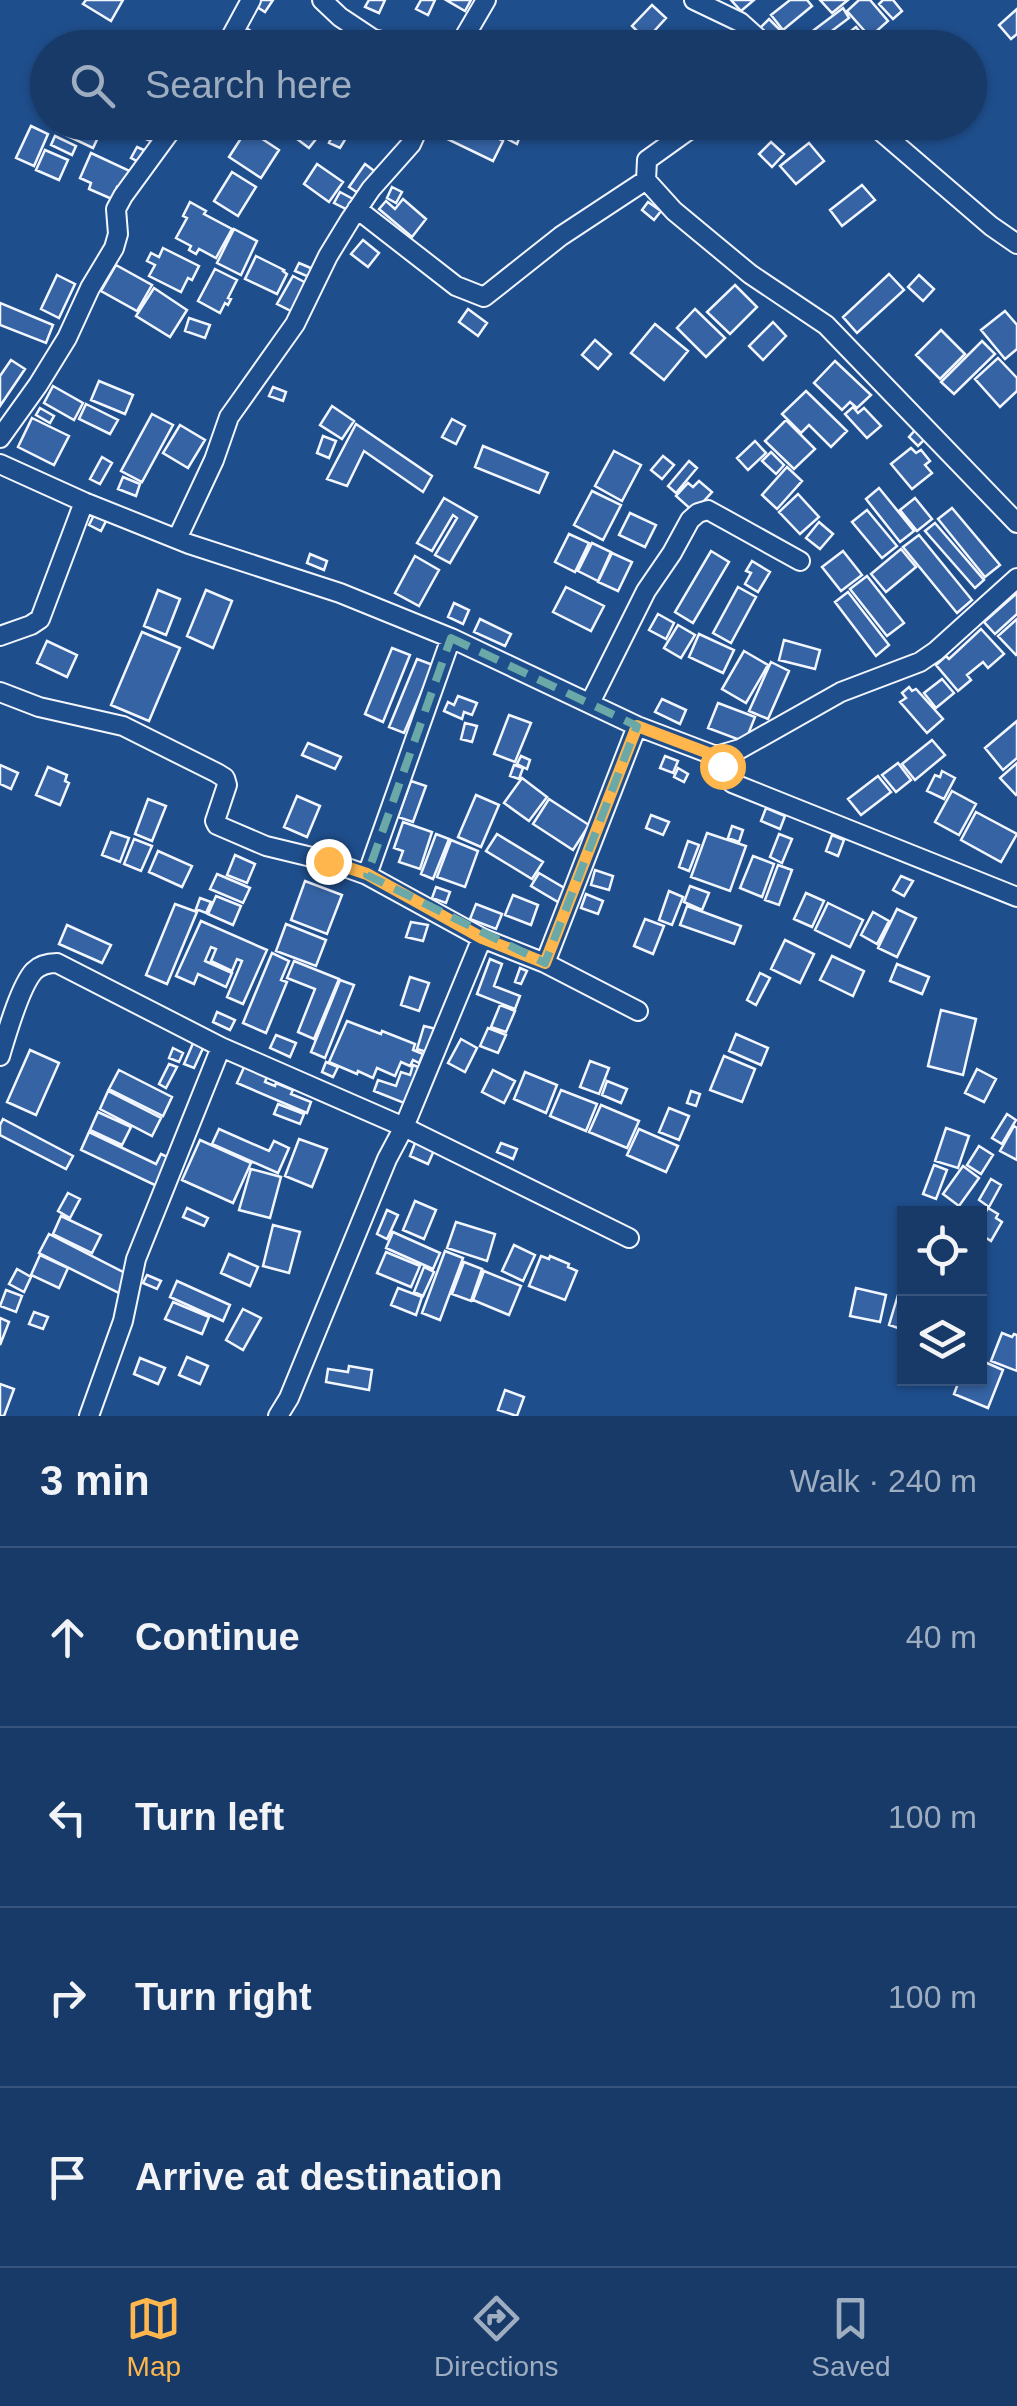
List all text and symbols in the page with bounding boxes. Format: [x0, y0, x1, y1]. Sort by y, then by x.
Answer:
search box [30, 30, 987, 140]
icon: search [65, 58, 120, 113]
text: Search here [145, 64, 352, 106]
route start [700, 744, 746, 790]
route end [306, 839, 352, 885]
map controls [897, 1206, 987, 1386]
button: locate [897, 1206, 987, 1296]
button: layers [897, 1296, 987, 1386]
text: 3 min [40, 1457, 150, 1504]
text: Walk · 240 m [790, 1463, 977, 1499]
icon: ahead [40, 1610, 95, 1665]
text: Continue [135, 1616, 300, 1658]
text: 40 m [906, 1619, 977, 1655]
icon: left [40, 1790, 95, 1845]
text: Turn left [135, 1796, 284, 1838]
text: 100 m [888, 1799, 977, 1835]
icon: right [40, 1970, 95, 2025]
text: Turn right [135, 1976, 312, 2018]
text: 100 m [888, 1979, 977, 2015]
icon: arrive [40, 2150, 95, 2205]
text: Arrive at destination [135, 2156, 502, 2198]
tab: Map [126, 2291, 181, 2383]
tab: Directions [434, 2291, 559, 2383]
tab: Saved [811, 2291, 891, 2383]

